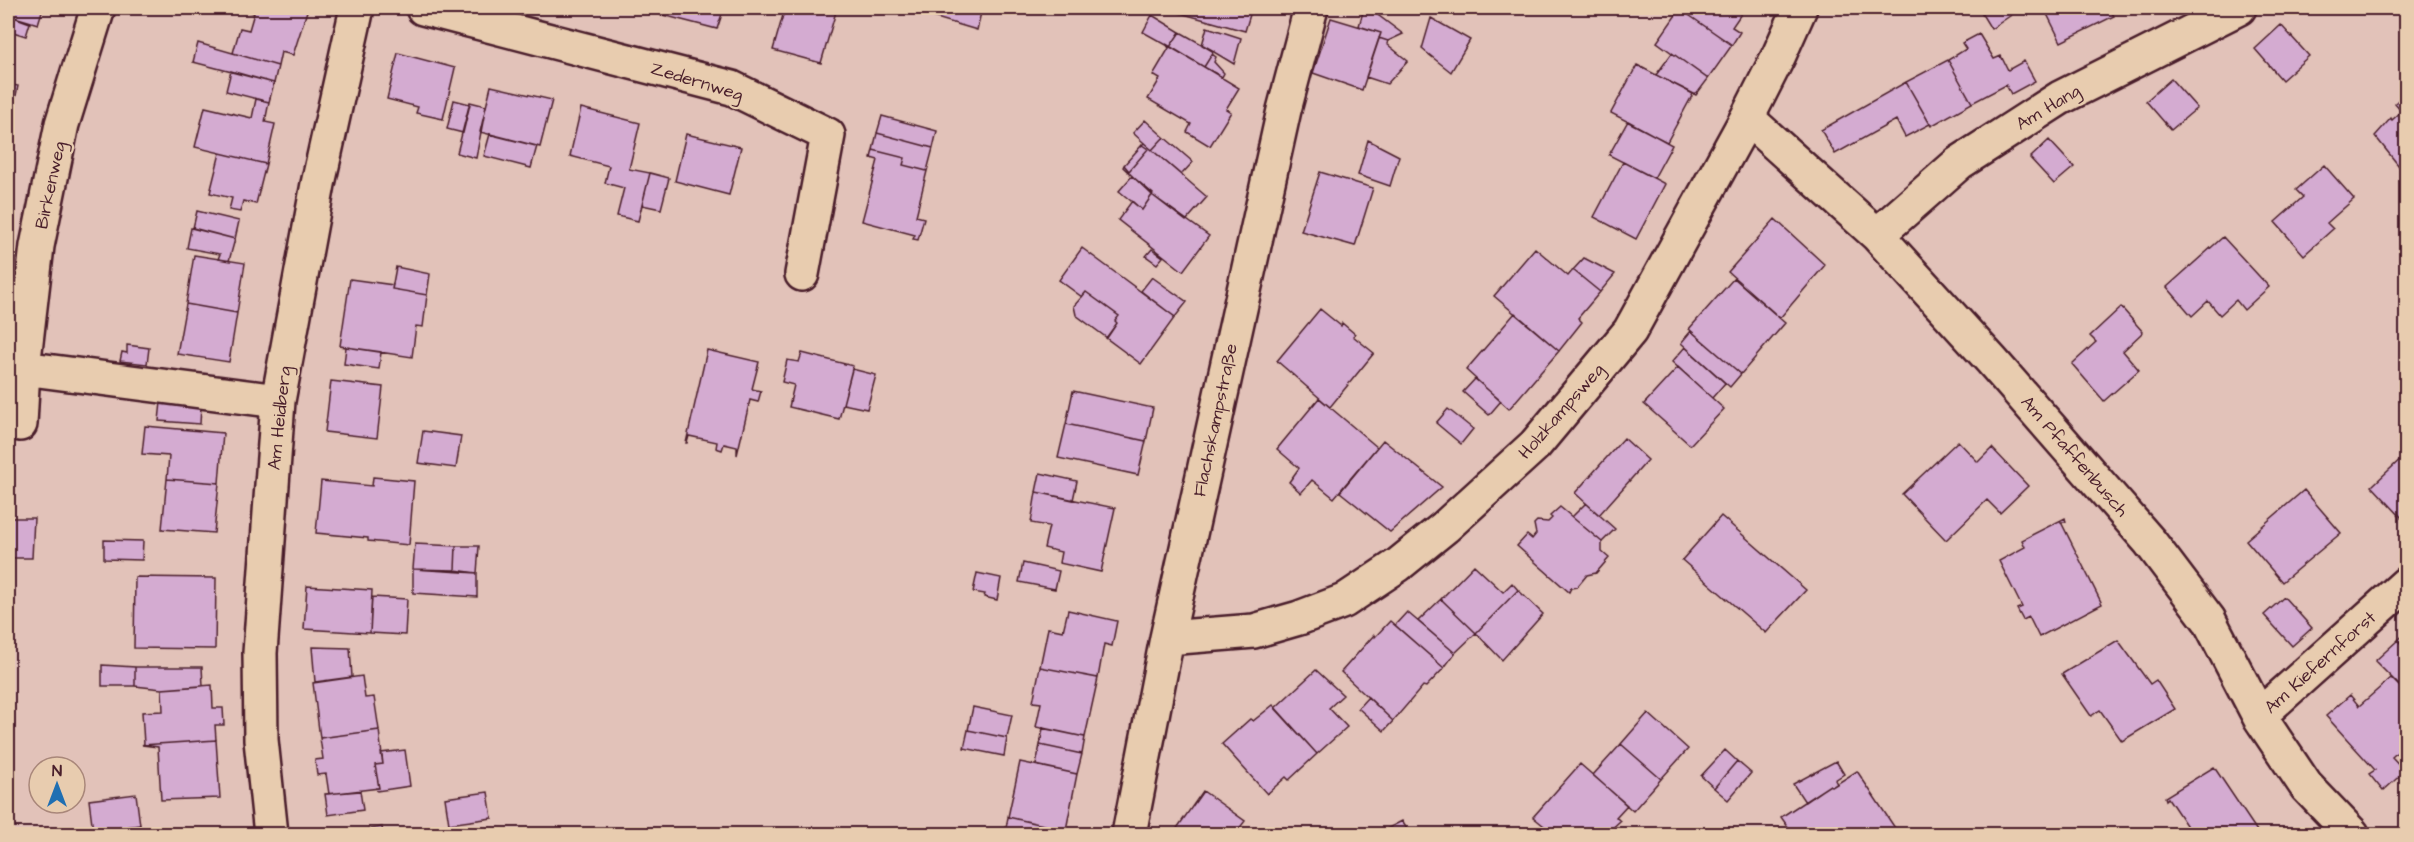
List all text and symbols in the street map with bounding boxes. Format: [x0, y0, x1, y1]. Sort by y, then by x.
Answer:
street label: Zedernweg [647, 56, 746, 108]
street label: Am Hang [2011, 78, 2086, 137]
street label: Birkenweg [29, 139, 73, 231]
street label: Flachskampstraße [1187, 341, 1244, 499]
street label: Holzkampsweg [1513, 358, 1611, 465]
street label: Am Heidberg [262, 365, 298, 471]
street label: Am Pfaffenbusch [2015, 390, 2134, 522]
street label: Am Kiefernforst [2259, 605, 2382, 719]
north arrow [27, 755, 87, 815]
text: N [52, 760, 62, 782]

